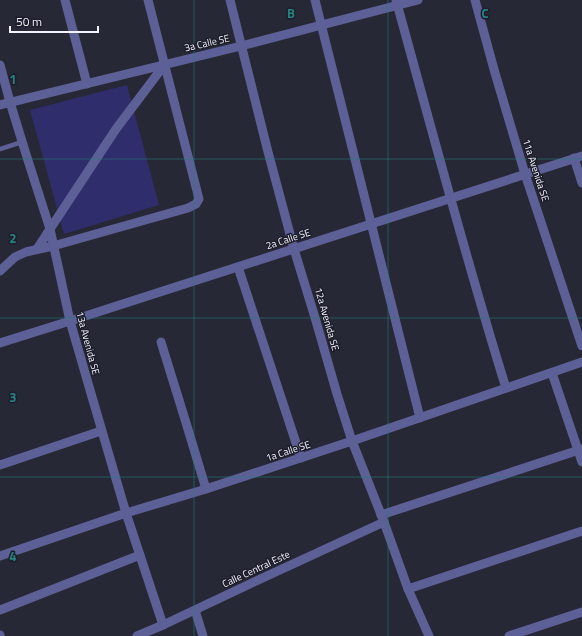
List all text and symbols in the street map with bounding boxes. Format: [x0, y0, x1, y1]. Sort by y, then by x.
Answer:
text: B [287, 3, 295, 23]
text: C [481, 3, 489, 23]
scale bar [10, 8, 98, 34]
text: 50 m [16, 12, 42, 31]
street label: 3a Calle SE [183, 30, 232, 55]
text: 1 [9, 69, 17, 89]
street label: 11a Avenida SE [519, 137, 553, 204]
street label: 2a Calle SE [264, 225, 313, 253]
text: 2 [9, 228, 17, 248]
street label: 12a Avenida SE [311, 286, 343, 353]
street label: 13a Avenida SE [72, 310, 104, 377]
text: 3 [9, 387, 17, 407]
street label: 1a Calle SE [264, 437, 313, 465]
text: 4 [9, 546, 17, 566]
street label: Calle Central Este [220, 547, 292, 591]

